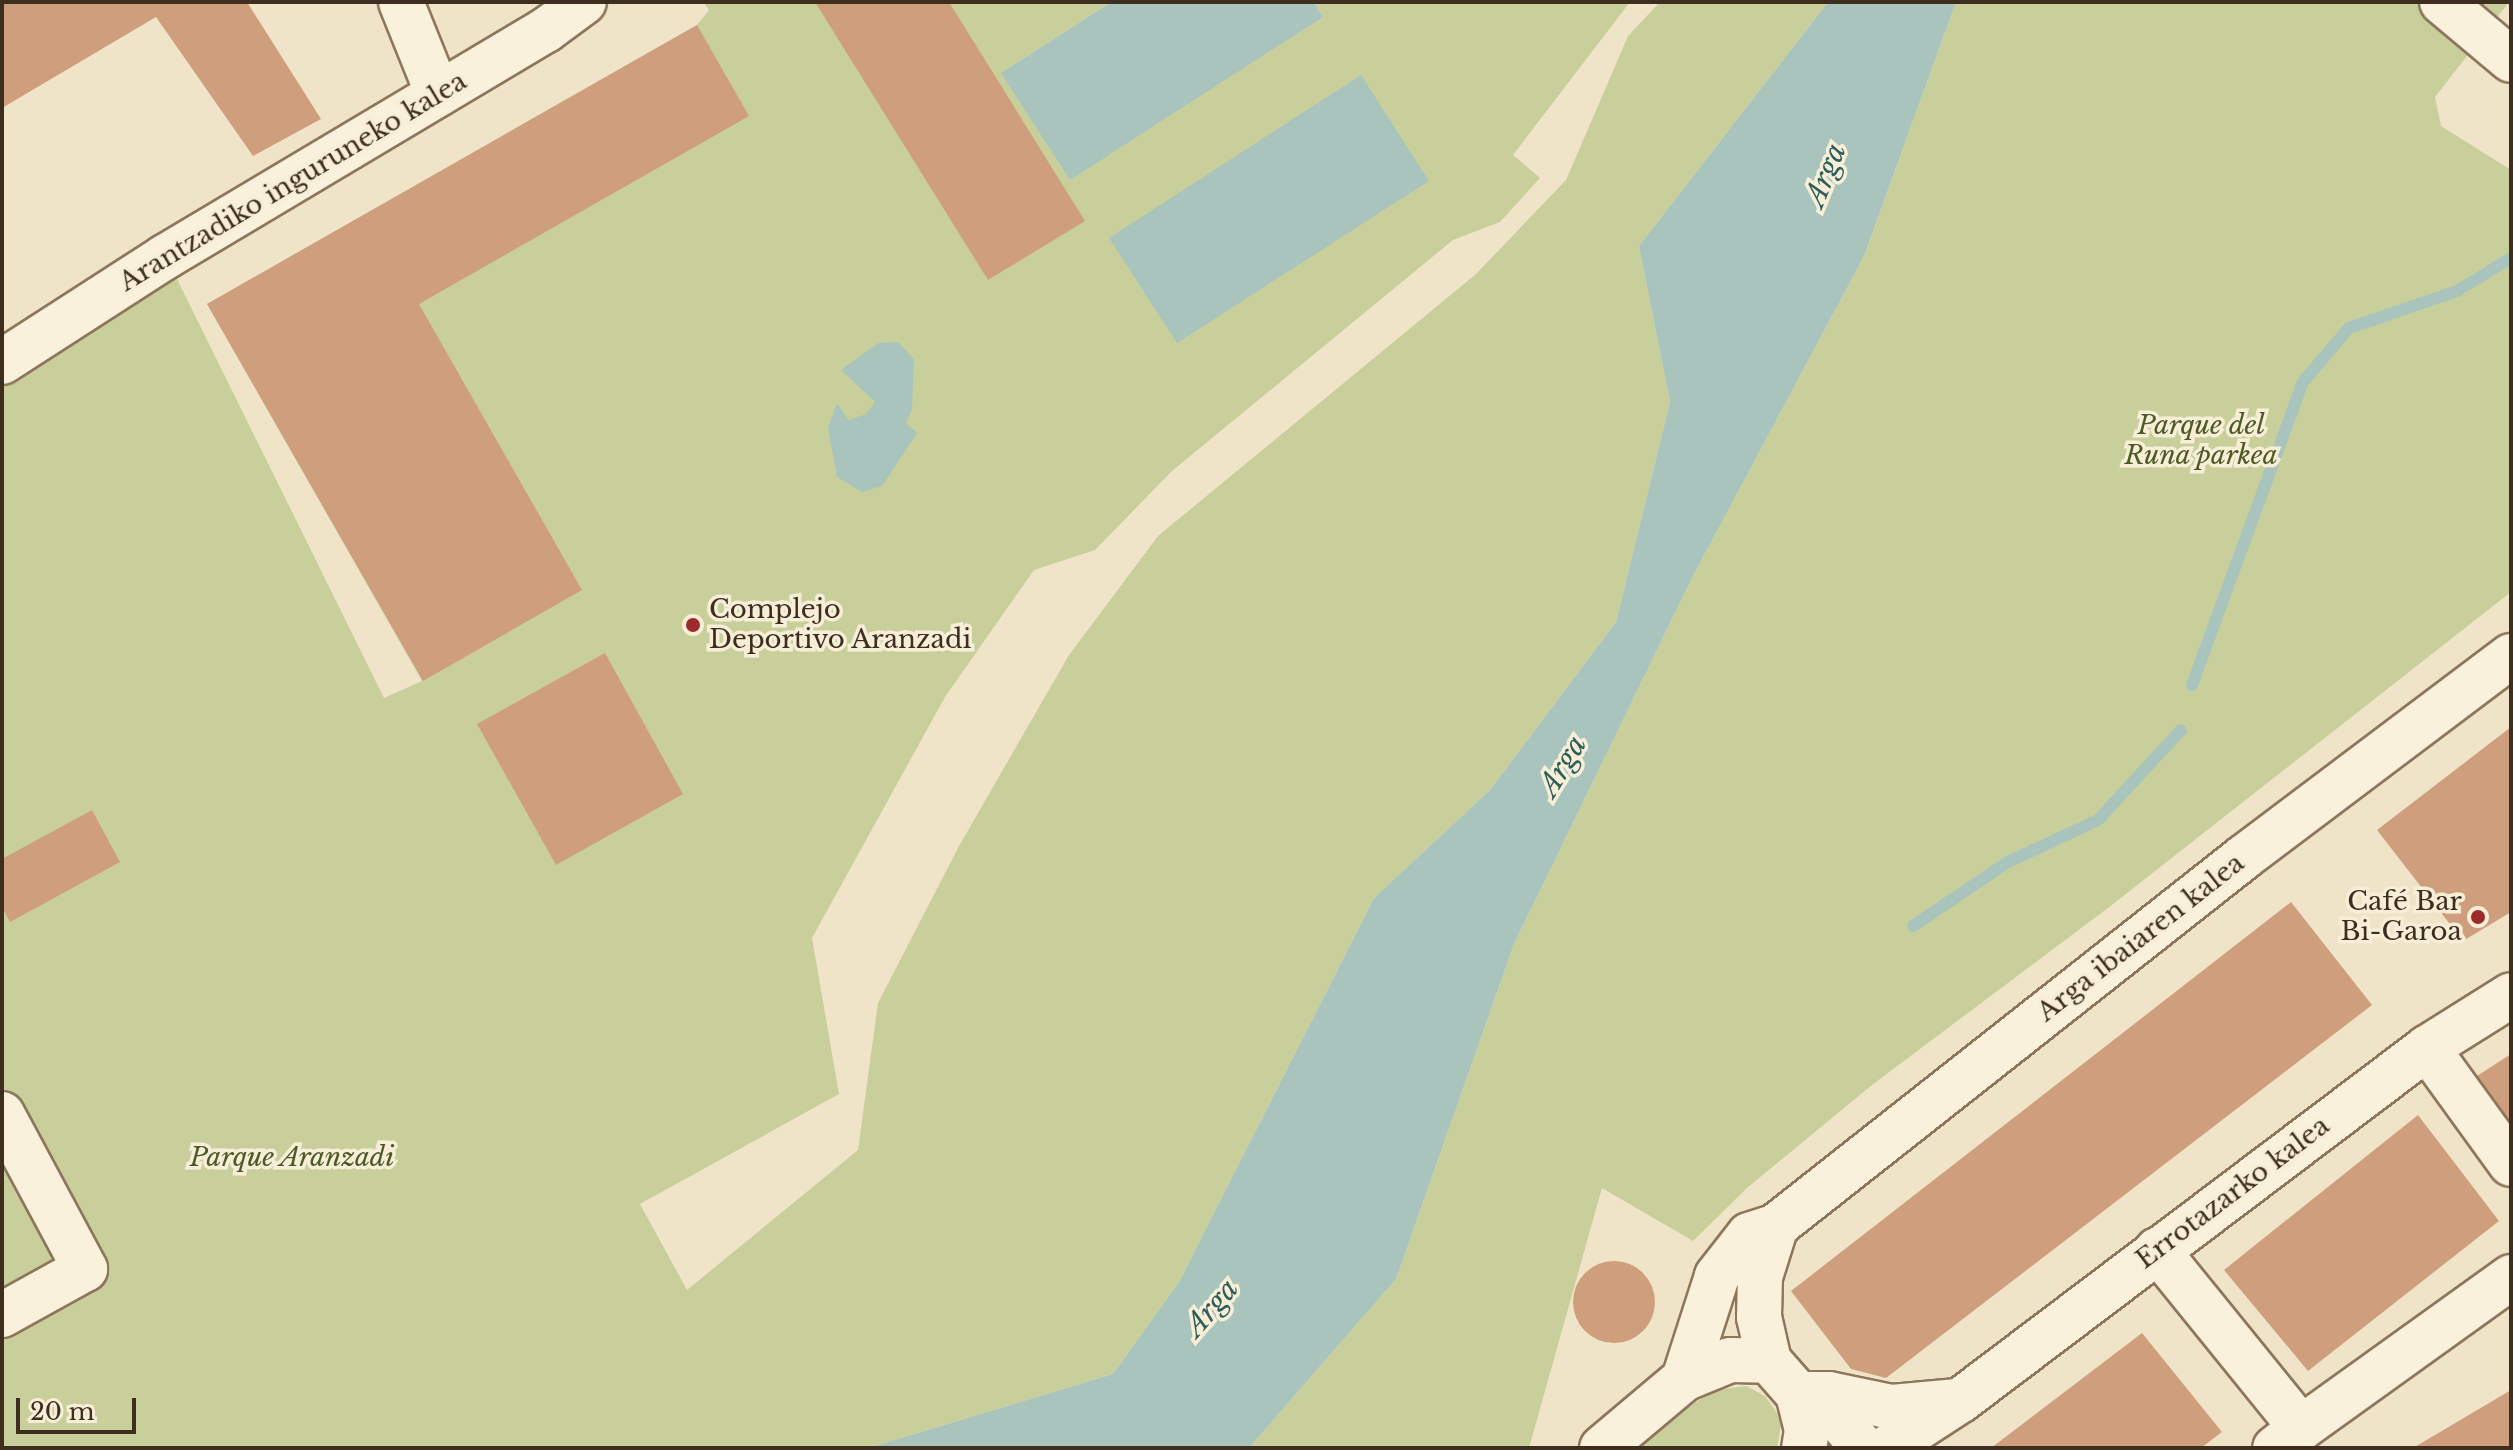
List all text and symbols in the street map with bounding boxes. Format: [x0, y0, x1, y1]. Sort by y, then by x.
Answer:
street label: Arantzadiko inguruneko kalea [114, 66, 472, 298]
water label: Arga [1798, 139, 1854, 211]
park label: Parque del Runa parkea [2124, 410, 2278, 472]
place label: Complejo Deportivo Aranzadi [709, 594, 972, 656]
marker: Complejo Deportivo Aranzadi [684, 616, 702, 634]
water label: Arga [1532, 730, 1594, 802]
street label: Arga ibaiaren kalea [2031, 848, 2251, 1028]
place label: Café Bar Bi-Garoa [2341, 886, 2462, 948]
marker: Café Bar Bi-Garoa [2469, 908, 2487, 926]
street label: Errotazarko kalea [2130, 1110, 2336, 1276]
park label: Parque Aranzadi [189, 1142, 395, 1174]
water label: Arga [1178, 1273, 1246, 1343]
scale bar [20, 1382, 140, 1432]
text: 20 m [30, 1397, 95, 1426]

